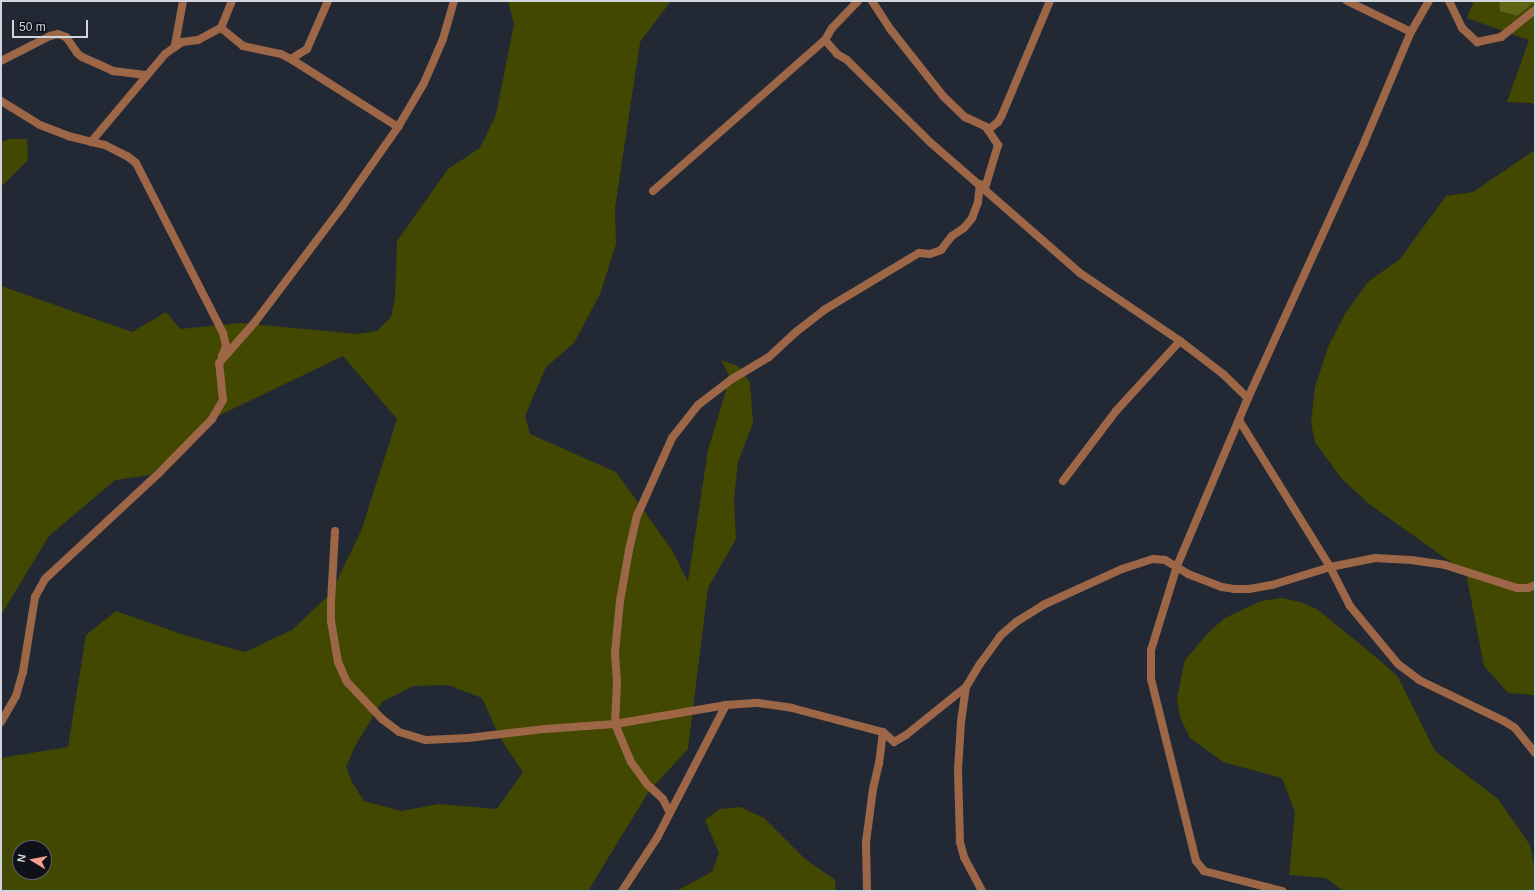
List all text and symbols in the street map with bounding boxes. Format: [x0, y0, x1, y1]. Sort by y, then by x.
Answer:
scale bar [14, 12, 90, 38]
text: 50 m [19, 20, 46, 34]
north arrow [12, 840, 52, 880]
text: N [15, 853, 28, 863]

